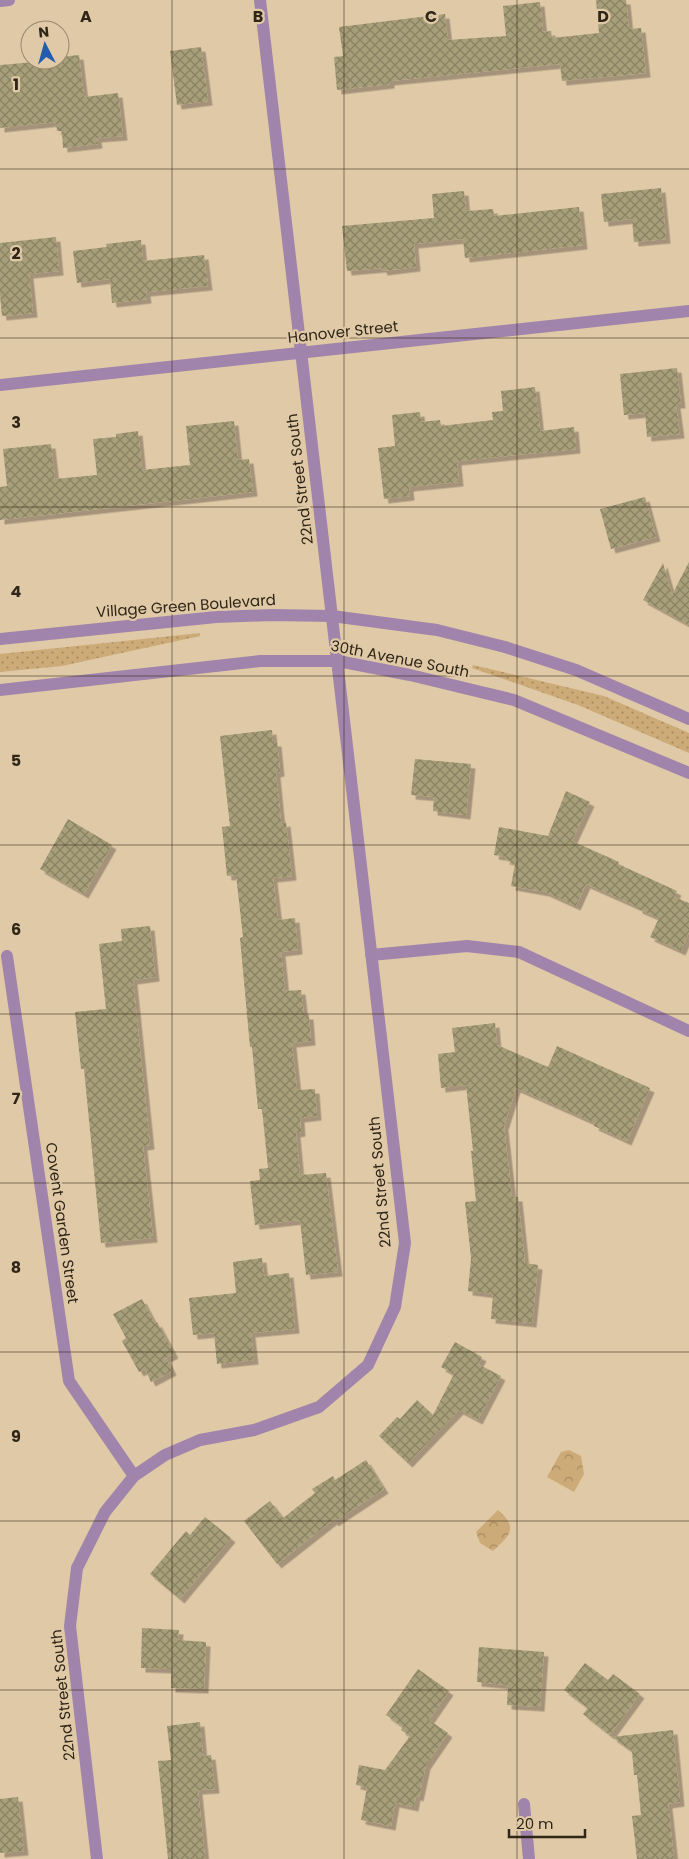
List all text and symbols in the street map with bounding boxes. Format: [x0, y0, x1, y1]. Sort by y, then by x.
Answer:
text: A [80, 5, 92, 28]
text: B [253, 5, 263, 28]
text: C [425, 5, 437, 28]
text: D [597, 5, 609, 28]
north arrow [20, 20, 70, 70]
text: N [37, 22, 50, 43]
text: 1 [13, 73, 19, 96]
text: 2 [11, 242, 21, 265]
street label: Hanover Street [287, 315, 399, 348]
text: 3 [11, 411, 21, 434]
street label: 22nd Street South [281, 412, 318, 546]
text: 4 [11, 580, 22, 603]
street label: Village Green Boulevard [95, 589, 276, 622]
street label: 30th Avenue South [329, 635, 471, 682]
text: 5 [11, 749, 21, 772]
text: 6 [11, 918, 21, 941]
text: 7 [12, 1087, 21, 1110]
street label: 22nd Street South [363, 1115, 396, 1249]
street label: Covent Garden Street [41, 1141, 84, 1305]
text: 8 [11, 1256, 21, 1279]
text: 9 [11, 1425, 21, 1448]
street label: 22nd Street South [45, 1628, 80, 1762]
scale bar [509, 1806, 585, 1838]
text: 20 m [516, 1813, 554, 1834]

